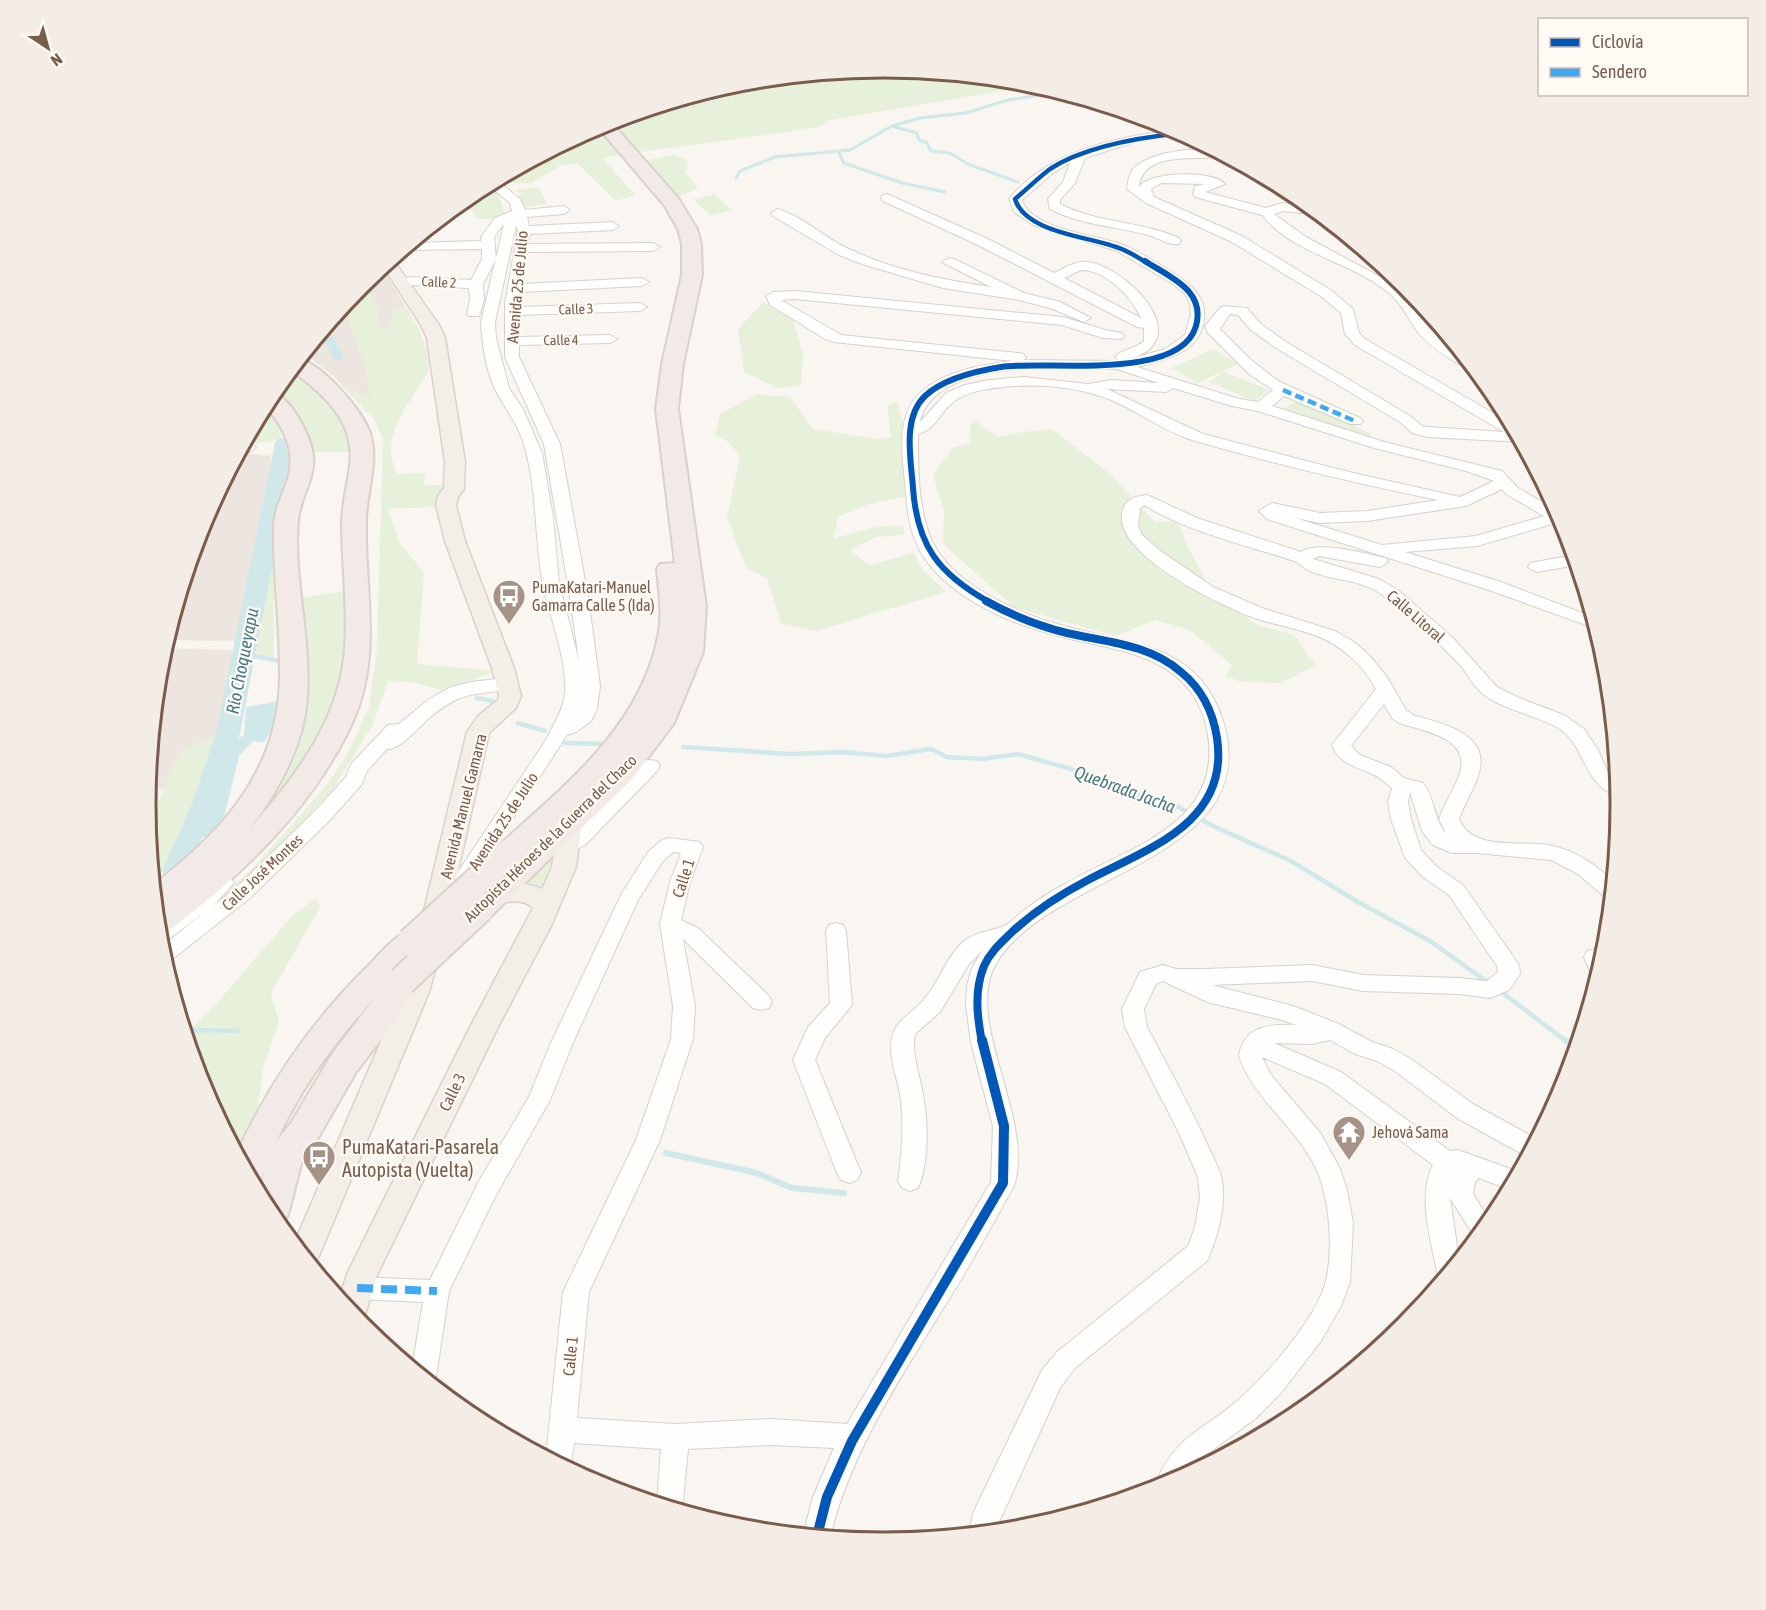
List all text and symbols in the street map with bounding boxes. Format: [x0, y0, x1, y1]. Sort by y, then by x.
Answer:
north arrow [18, 18, 78, 78]
legend [1538, 18, 1748, 96]
text: Ciclovía [1592, 31, 1644, 52]
text: N [48, 50, 66, 70]
text: Sendero [1592, 61, 1647, 82]
street label: Avenida 25 de Julio [503, 230, 531, 344]
street label: Calle 2 [421, 273, 457, 291]
street label: Calle 3 [558, 300, 594, 318]
street label: Calle 4 [543, 332, 579, 348]
bus stop icon: PumaKatari-Manuel Gamarra Calle 5 (Ida) [491, 578, 527, 625]
place label: PumaKatari-Manuel Gamarra Calle 5 (Ida) [532, 578, 655, 615]
street label: Calle Litoral [1384, 586, 1449, 646]
water label: Río Choqueyapu [221, 606, 263, 716]
street label: Avenida Manuel Gamarra [436, 732, 490, 880]
street label: Autopista Héroes de la Guerra del Chaco [460, 751, 641, 926]
water label: Quebrada Jacha [1071, 761, 1179, 817]
street label: Avenida 25 de Julio [465, 769, 541, 873]
street label: Calle José Montes [218, 830, 306, 914]
street label: Calle 1 [668, 856, 698, 900]
street label: Calle 3 [435, 1070, 469, 1114]
temple icon: Jehová Sama [1331, 1114, 1367, 1161]
place label: Jehová Sama [1372, 1123, 1449, 1141]
place label: PumaKatari-Pasarela Autopista (Vuelta) [342, 1135, 499, 1181]
bus stop icon: PumaKatari-Pasarela Autopista (Vuelta) [301, 1139, 337, 1186]
street label: Calle 1 [559, 1335, 581, 1377]

